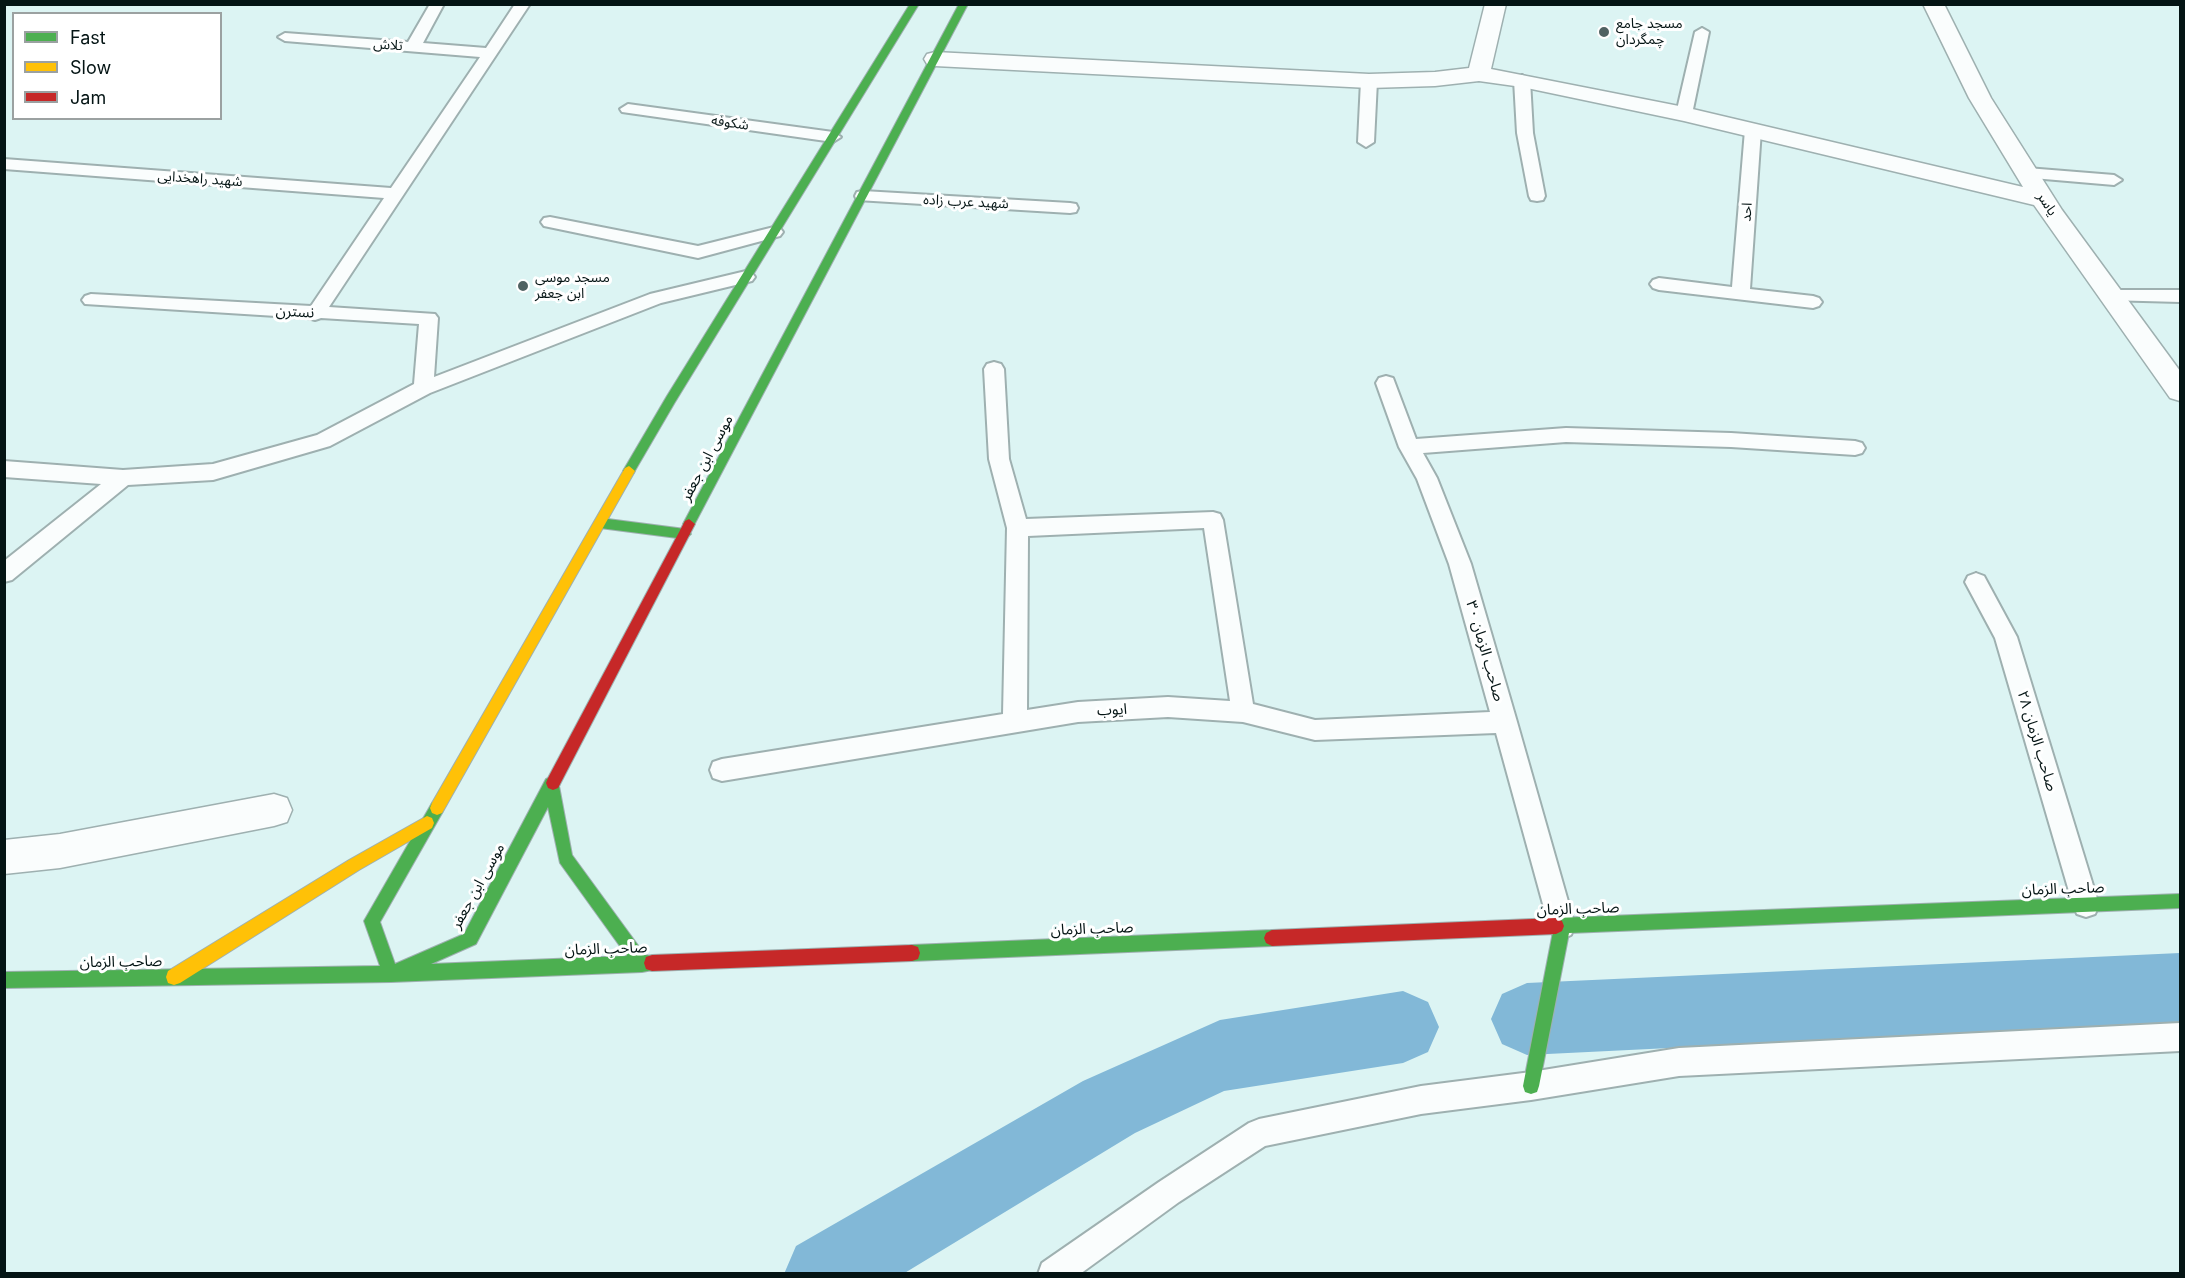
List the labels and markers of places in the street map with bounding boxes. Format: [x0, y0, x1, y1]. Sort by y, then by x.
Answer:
place label: مسجد جامع چمگردان [1616, 16, 1683, 48]
marker: مسجد جامع چمگردان [1597, 25, 1611, 39]
place label: مسجد موسی ابن جعفر [535, 270, 610, 302]
marker: مسجد موسی ابن جعفر [516, 279, 530, 293]

